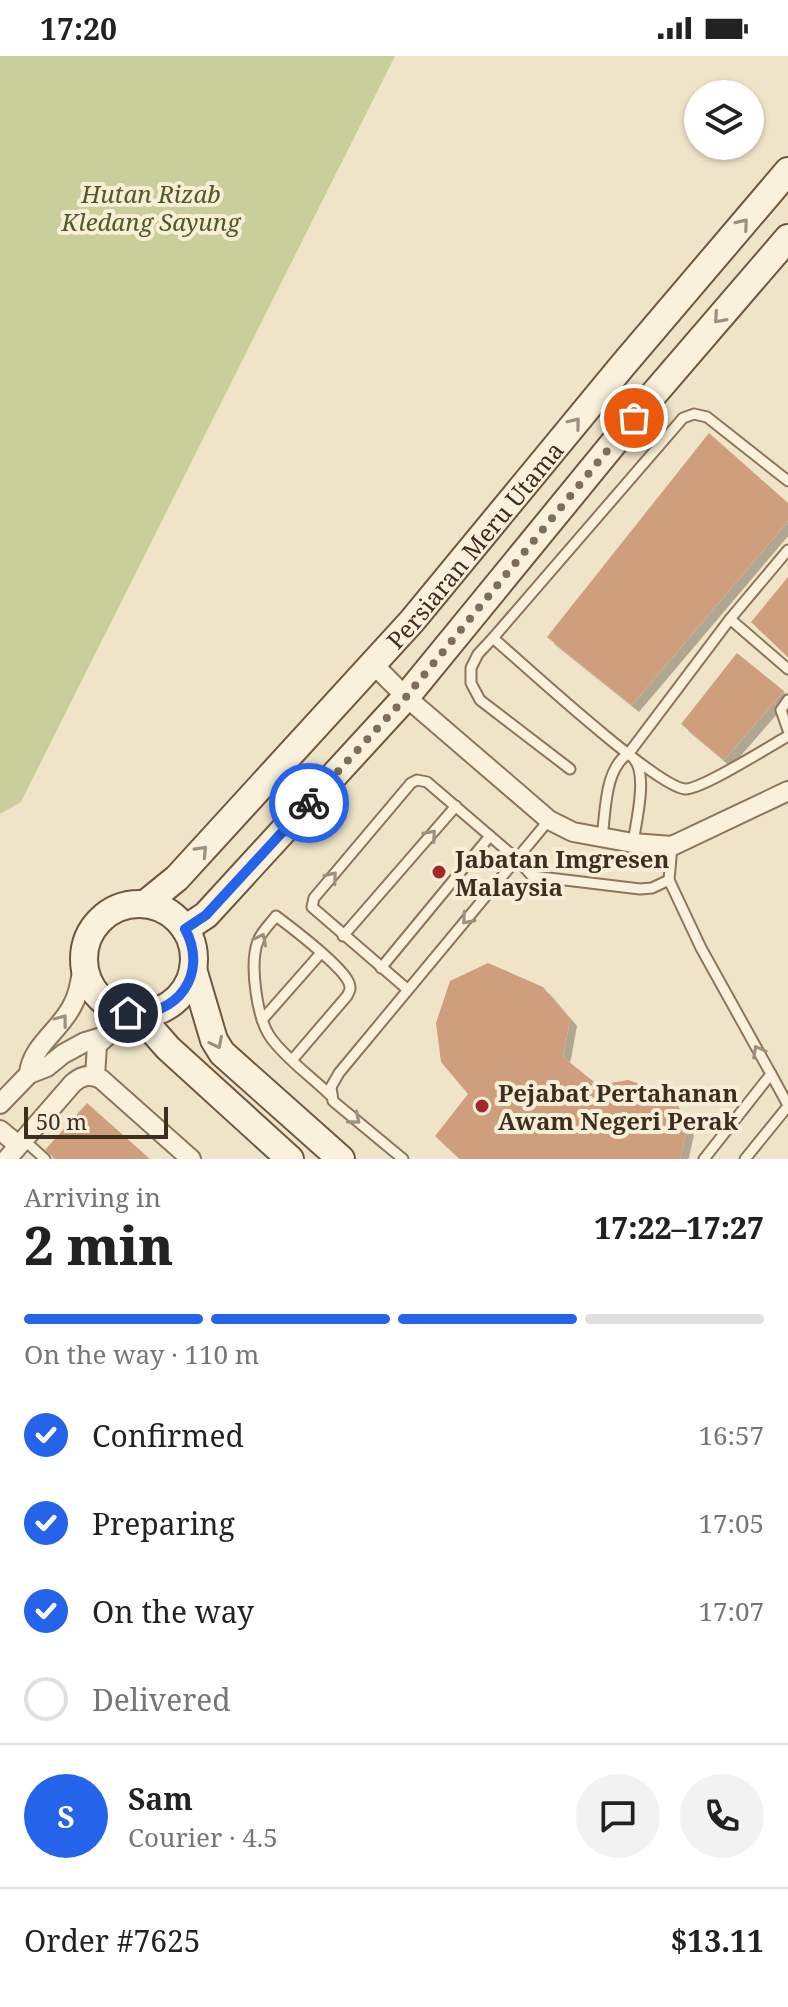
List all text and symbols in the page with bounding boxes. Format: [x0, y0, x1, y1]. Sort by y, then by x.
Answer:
text: 17:20 [40, 8, 117, 49]
map controls [684, 80, 764, 160]
button: layers [684, 80, 764, 160]
park label: Hutan Rizab Kledang Sayung [61, 177, 242, 238]
one-way arrow [733, 219, 748, 234]
one-way arrow [714, 309, 728, 324]
pin [600, 384, 668, 452]
icon: bag [612, 396, 656, 440]
one-way arrow [565, 418, 580, 432]
street label: Persiaran Meru Utama [378, 434, 570, 655]
courier [269, 763, 349, 843]
icon: bike [287, 781, 331, 825]
one-way arrow [421, 829, 436, 844]
place label: Jabatan Imgresen Malaysia [454, 842, 670, 903]
one-way arrow [192, 846, 207, 860]
marker: Jabatan Imgresen Malaysia [430, 863, 448, 881]
one-way arrow [322, 871, 337, 886]
one-way arrow [462, 910, 477, 924]
one-way arrow [251, 933, 267, 947]
pin [94, 979, 162, 1047]
icon: home [106, 991, 150, 1035]
one-way arrow [53, 1014, 67, 1029]
one-way arrow [207, 1034, 223, 1049]
one-way arrow [753, 1045, 768, 1060]
place label: Pejabat Pertahanan Awam Negeri Perak [498, 1076, 739, 1137]
marker: Pejabat Pertahanan Awam Negeri Perak [473, 1097, 491, 1115]
scale bar [24, 1103, 168, 1139]
text: 50 m [36, 1106, 87, 1136]
one-way arrow [346, 1110, 361, 1124]
text: Arriving in [24, 1179, 161, 1215]
text: 17:22–17:27 [594, 1207, 764, 1248]
text: 2 min [24, 1209, 173, 1280]
text: On the way · 110 m [24, 1336, 259, 1372]
icon: check [24, 1413, 68, 1457]
text: Confirmed [92, 1415, 244, 1456]
text: 16:57 [698, 1417, 764, 1453]
icon: check [24, 1501, 68, 1545]
text: Preparing [92, 1503, 235, 1544]
text: 17:05 [698, 1505, 764, 1541]
icon: check [24, 1589, 68, 1633]
text: On the way [92, 1591, 254, 1632]
text: 17:07 [698, 1593, 764, 1629]
text: Delivered [92, 1679, 231, 1720]
button: chat [576, 1774, 660, 1858]
button: phone [680, 1774, 764, 1858]
text: Sam [128, 1778, 193, 1819]
text: S [57, 1796, 75, 1837]
text: Courier · 4.5 [128, 1819, 278, 1855]
text: Order #7625 [24, 1920, 201, 1961]
text: $13.11 [670, 1920, 764, 1961]

